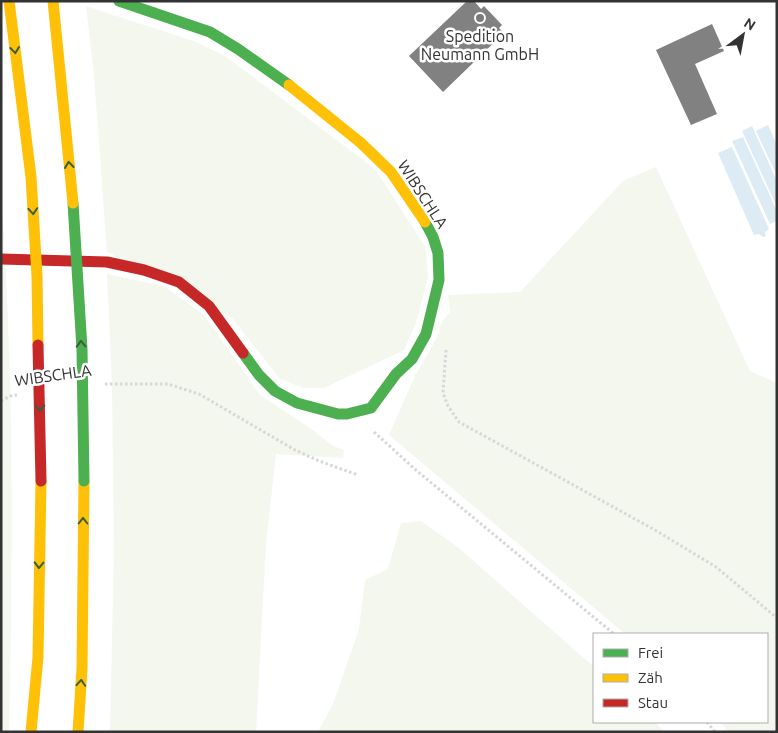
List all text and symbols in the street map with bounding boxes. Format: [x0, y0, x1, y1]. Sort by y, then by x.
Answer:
north arrow [718, 10, 768, 60]
marker: Spedition Neumann GmbH [474, 12, 486, 24]
text: N [741, 14, 759, 34]
place label: Spedition Neumann GmbH [421, 27, 539, 63]
one-way arrow [9, 46, 20, 54]
street label: WIBSCHLA [394, 157, 452, 232]
one-way arrow [64, 161, 75, 169]
one-way arrow [27, 207, 38, 215]
one-way arrow [76, 340, 87, 348]
street label: WIBSCHLA [13, 361, 93, 389]
one-way arrow [35, 405, 45, 413]
one-way arrow [78, 516, 88, 524]
one-way arrow [34, 561, 45, 569]
legend [593, 633, 768, 723]
text: Frei [638, 644, 663, 661]
text: Zäh [638, 669, 663, 686]
one-way arrow [76, 679, 87, 687]
text: Stau [638, 694, 668, 711]

